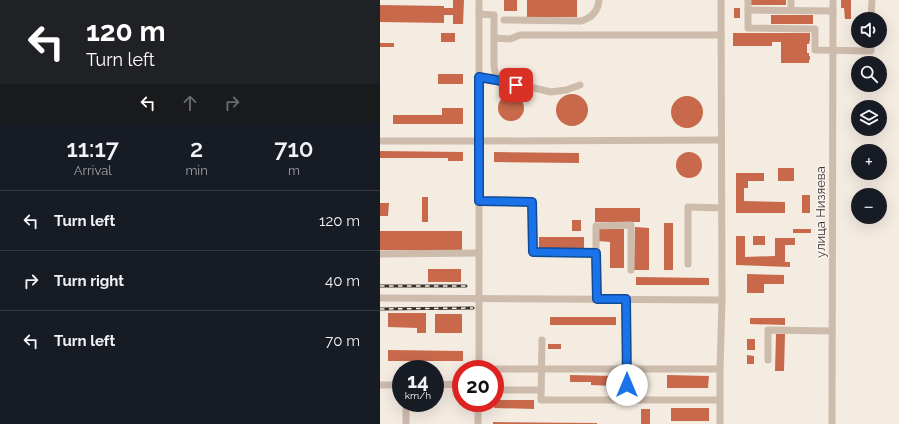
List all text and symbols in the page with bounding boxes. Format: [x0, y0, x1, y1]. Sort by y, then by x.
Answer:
map controls [851, 12, 887, 224]
button: sound [851, 12, 887, 48]
text: 120 m [86, 15, 166, 48]
icon: left [20, 16, 72, 68]
text: Turn left [86, 49, 155, 70]
button: search [851, 56, 887, 92]
pin [499, 68, 533, 102]
icon: arrive [505, 74, 527, 96]
icon: left [137, 92, 159, 114]
icon: ahead [179, 92, 201, 114]
icon: right [221, 92, 243, 114]
button: layers [851, 100, 887, 136]
text: 11:17 [67, 134, 119, 163]
text: 2 [190, 134, 203, 163]
text: 710 [274, 134, 314, 163]
button: + [851, 144, 887, 180]
text: Arrival [74, 163, 112, 178]
text: min [185, 163, 208, 178]
text: m [288, 163, 300, 178]
street label: улица Низяева [813, 166, 828, 258]
button: − [851, 188, 887, 224]
icon: left [20, 210, 42, 232]
text: Turn left [54, 212, 115, 230]
text: 120 m [319, 212, 360, 230]
icon: right [20, 270, 42, 292]
text: Turn right [54, 272, 124, 290]
text: 40 m [325, 272, 360, 290]
icon: left [20, 330, 42, 352]
text: Turn left [54, 332, 115, 350]
text: 70 m [325, 332, 360, 350]
speed limit sign: 20 [452, 360, 504, 412]
position arrow [606, 364, 648, 406]
text: 14 [407, 369, 429, 393]
text: km/h [405, 390, 431, 401]

